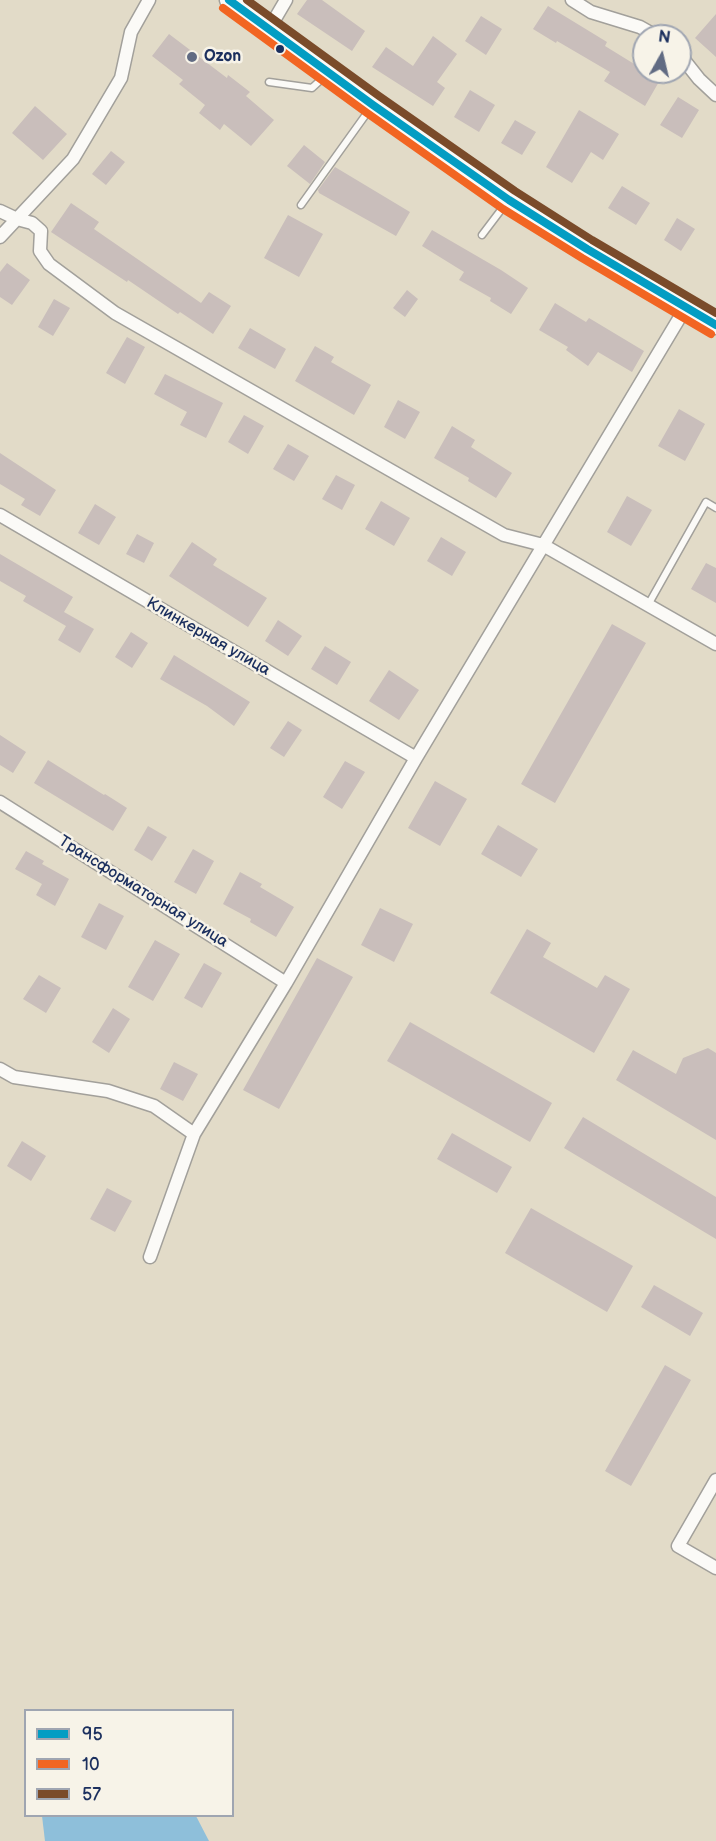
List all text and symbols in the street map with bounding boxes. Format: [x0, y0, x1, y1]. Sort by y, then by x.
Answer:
north arrow [632, 24, 692, 84]
text: N [657, 27, 672, 48]
unlabelled marker [274, 43, 286, 55]
place label: Ozon [204, 47, 241, 67]
marker: Ozon [185, 50, 199, 64]
street label: Клинкерная улица [143, 594, 273, 680]
street label: Трансформаторная улица [55, 832, 231, 952]
legend [24, 1709, 234, 1817]
text: 95 [82, 1724, 103, 1745]
text: 10 [82, 1754, 100, 1775]
text: 57 [82, 1784, 101, 1805]

